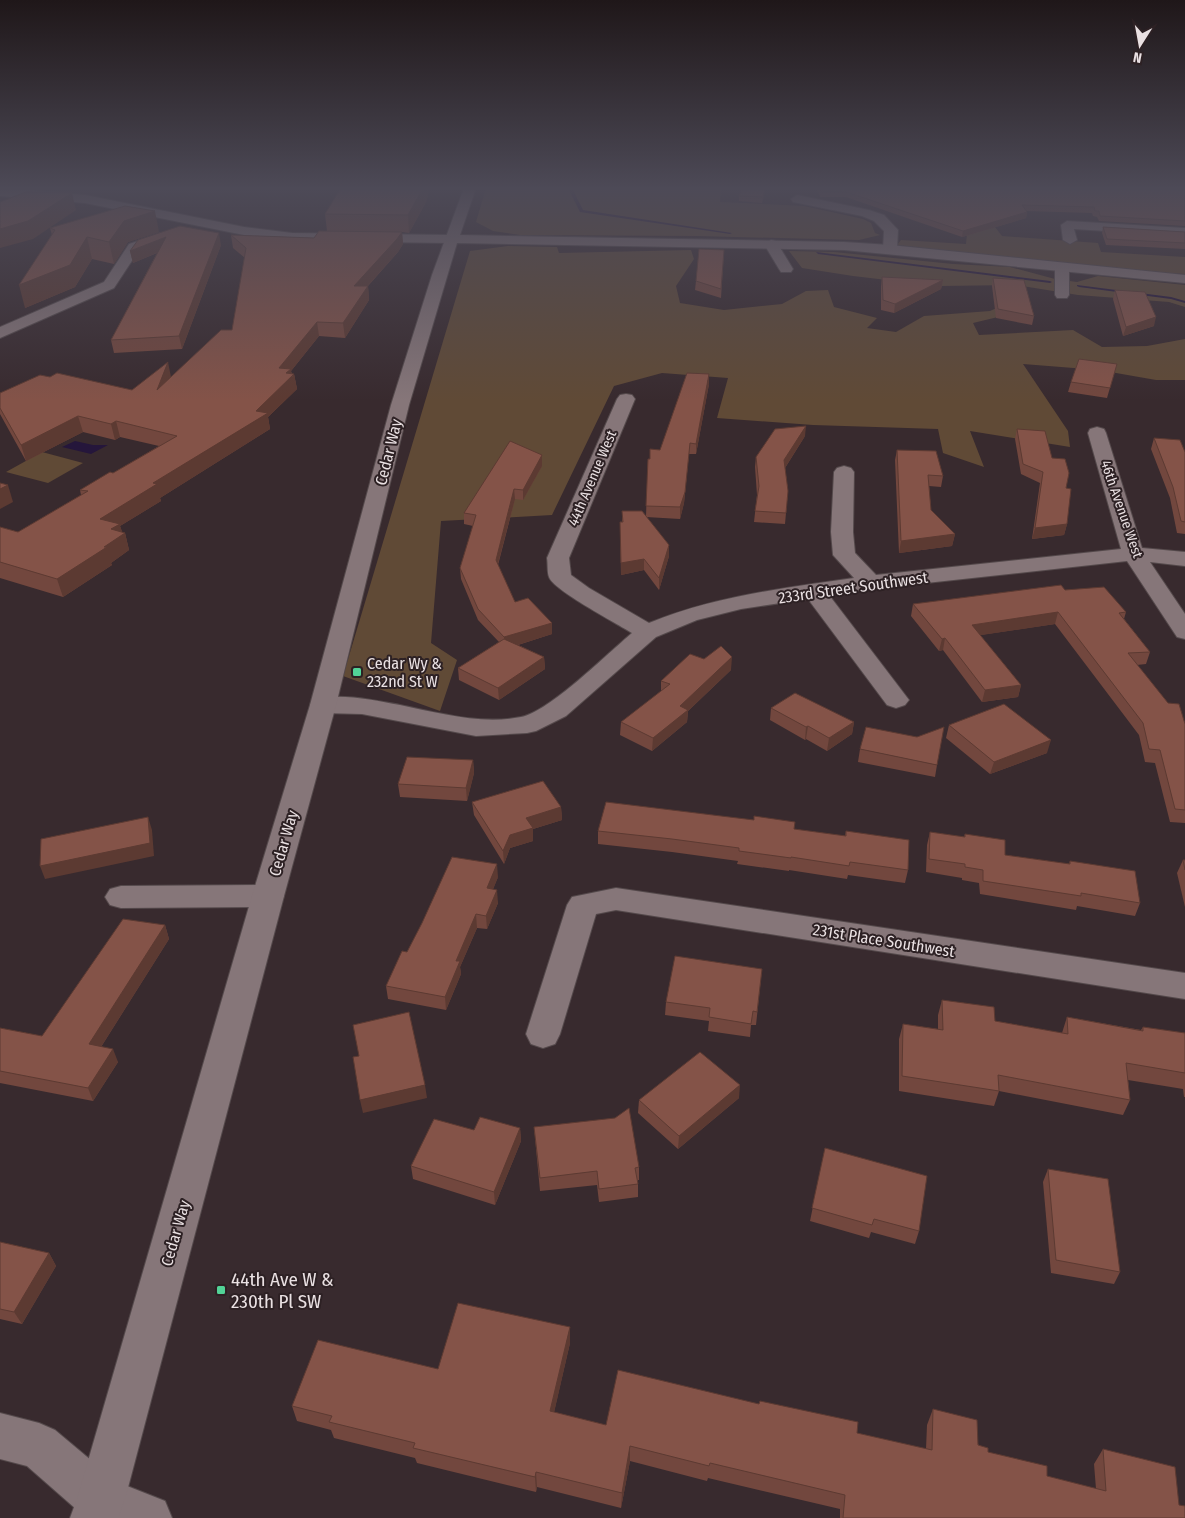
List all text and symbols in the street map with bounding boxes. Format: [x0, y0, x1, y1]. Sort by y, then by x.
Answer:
north arrow [1115, 20, 1165, 70]
text: N [1132, 48, 1143, 66]
street label: Cedar Way [371, 416, 406, 487]
street label: 44th Avenue West [565, 428, 620, 528]
street label: 46th Avenue West [1097, 458, 1146, 561]
street label: 233rd Street Southwest [777, 567, 930, 607]
place label: Cedar Wy & 232nd St W [367, 654, 442, 691]
marker: Cedar Wy & 232nd St W [351, 666, 363, 678]
street label: Cedar Way [265, 807, 302, 878]
street label: 231st Place Southwest [812, 920, 957, 961]
street label: Cedar Way [157, 1197, 194, 1268]
place label: 44th Ave W & 230th Pl SW [231, 1268, 334, 1313]
marker: 44th Ave W & 230th Pl SW [215, 1284, 227, 1296]

